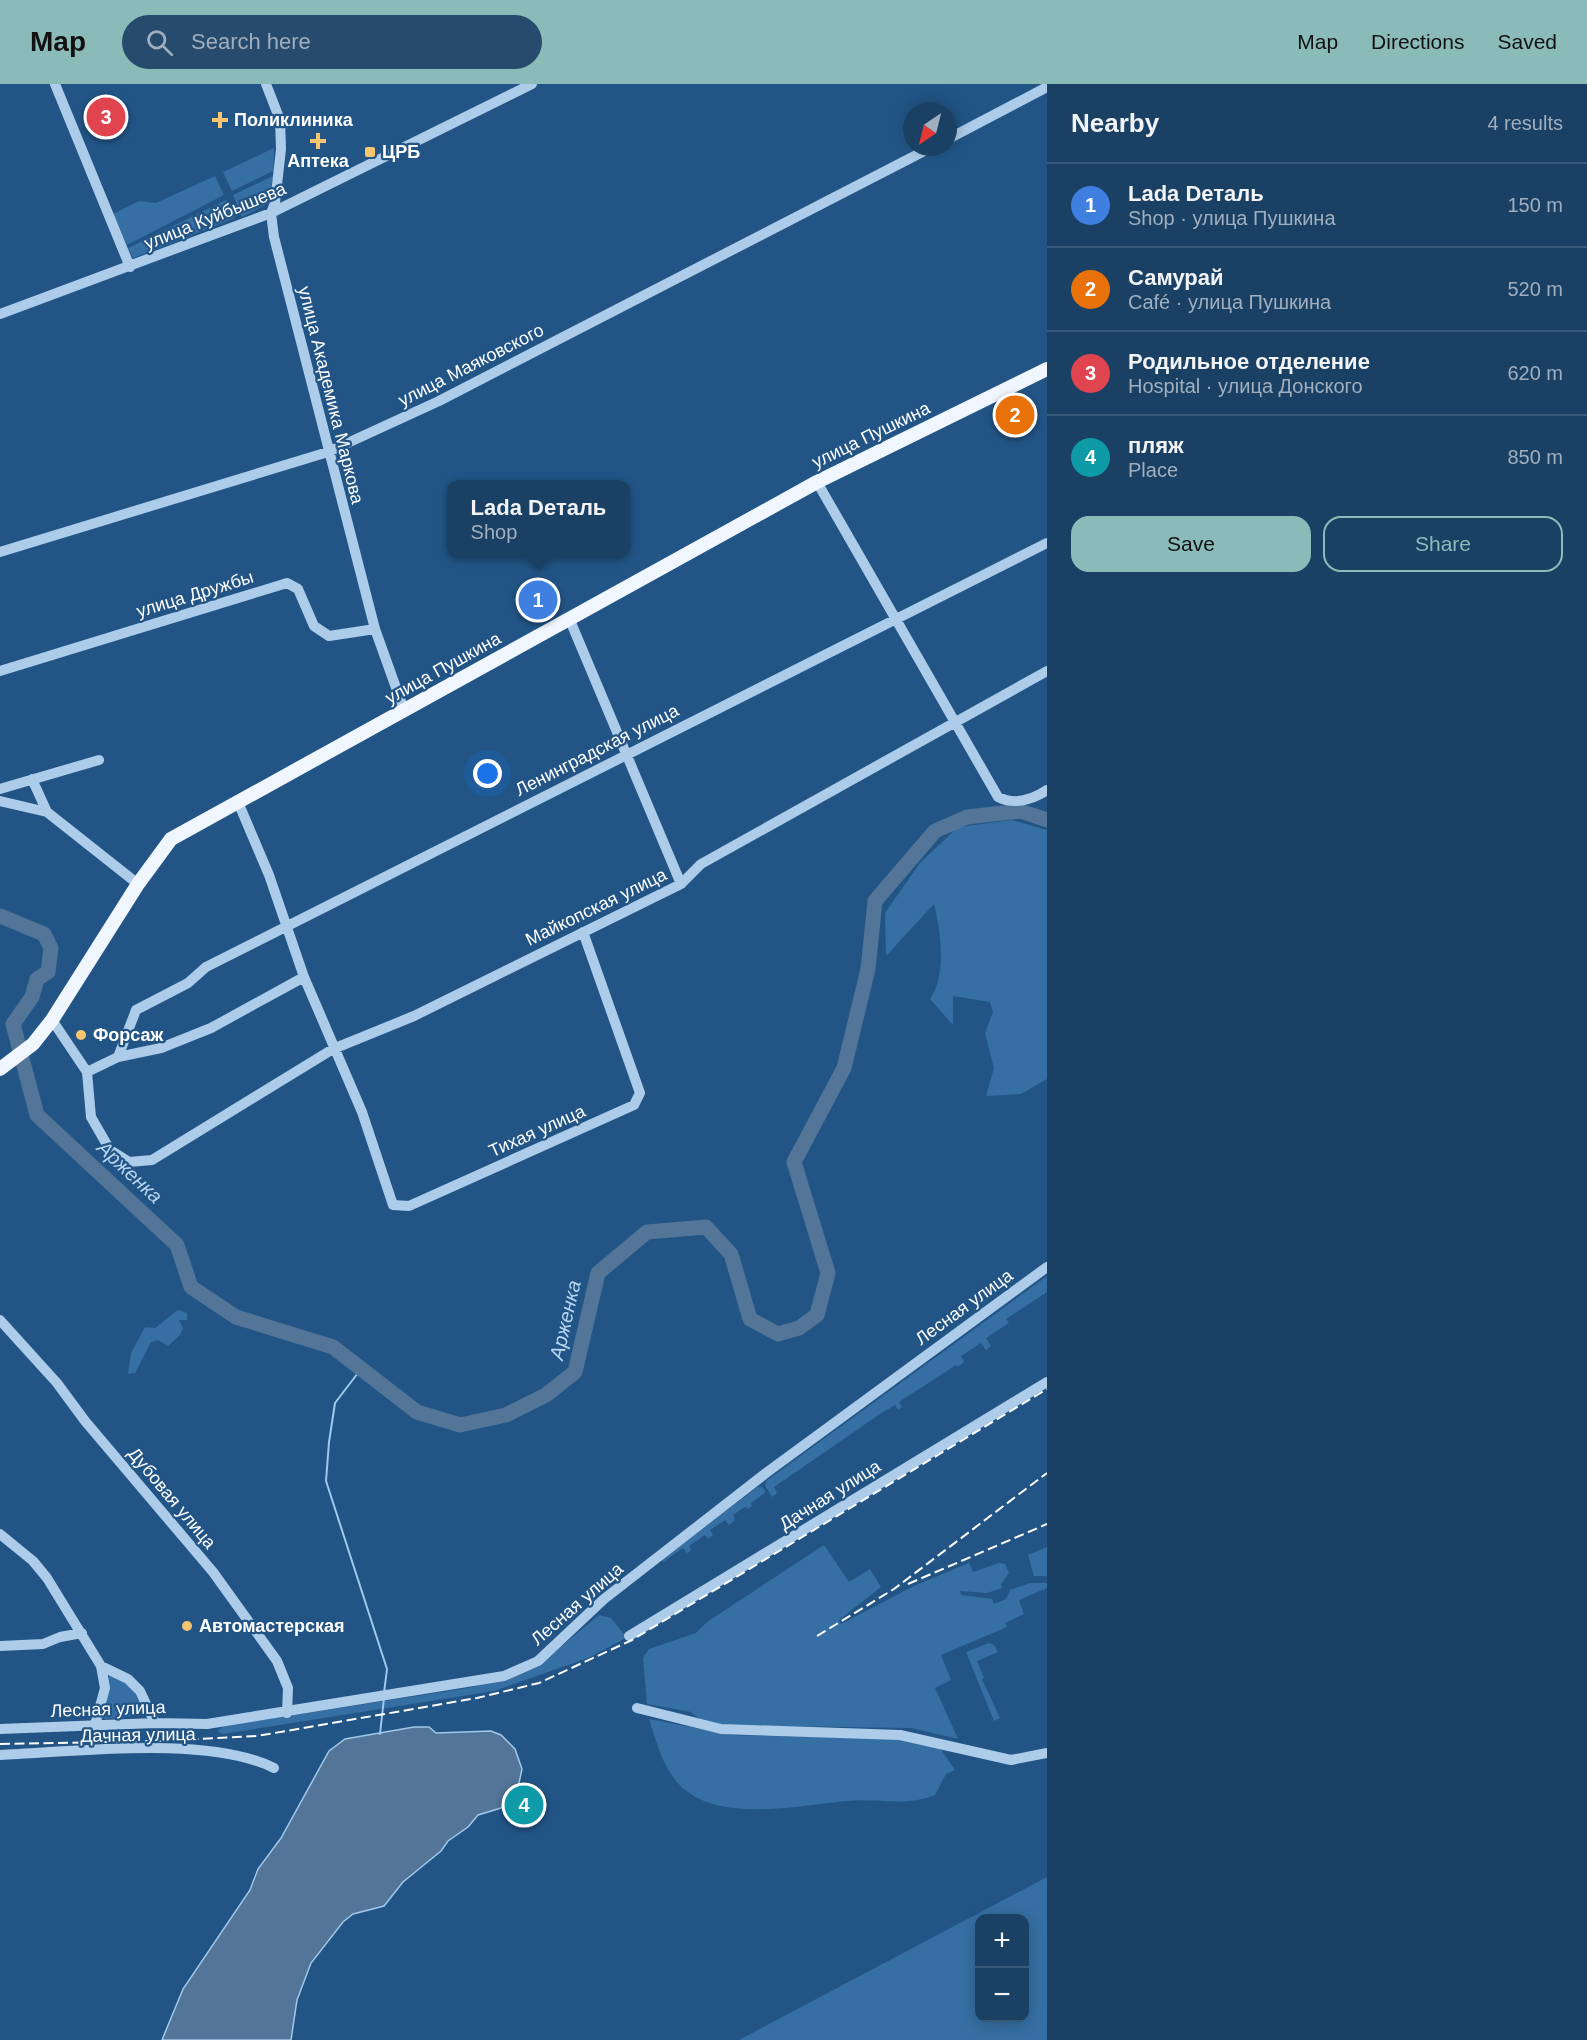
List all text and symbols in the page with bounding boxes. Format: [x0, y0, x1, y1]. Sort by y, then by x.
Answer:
search box [122, 15, 542, 69]
text: Map [30, 26, 86, 57]
icon: search [143, 26, 176, 59]
text: Search here [191, 29, 311, 54]
text: Map [1297, 30, 1338, 53]
text: Directions [1371, 30, 1464, 53]
text: Saved [1497, 30, 1557, 53]
pin: 3 [86, 94, 126, 140]
north arrow [903, 102, 957, 156]
text: Nearby [1071, 108, 1159, 138]
place label: Поликлиника [234, 110, 354, 130]
marker: Поликлиника [211, 111, 229, 129]
text: 4 results [1487, 112, 1563, 134]
marker: Аптека [311, 134, 325, 148]
place label: ЦРБ [382, 142, 420, 162]
marker: ЦРБ [363, 145, 377, 159]
place label: Аптека [287, 151, 350, 171]
street label: улица Куйбышева [141, 178, 290, 254]
text: Lada Dеталь [1128, 181, 1264, 206]
text: 1 [1085, 194, 1096, 216]
text: 150 m [1507, 194, 1563, 216]
text: Shop · улица Пушкина [1128, 207, 1336, 229]
text: Самурай [1128, 265, 1224, 290]
text: 2 [1085, 278, 1096, 300]
text: 520 m [1507, 278, 1563, 300]
street label: улица Академика Маркова [294, 284, 368, 507]
text: Café · улица Пушкина [1128, 291, 1331, 313]
street label: улица Маяковского [395, 320, 547, 410]
text: Родильное отделение [1128, 349, 1370, 374]
text: 3 [1085, 362, 1096, 384]
text: 620 m [1507, 362, 1563, 384]
text: Hospital · улица Донского [1128, 375, 1363, 397]
pin: 2 [996, 392, 1034, 438]
street label: улица Пушкина [809, 397, 934, 472]
text: пляж [1128, 433, 1184, 458]
text: 4 [1085, 446, 1096, 468]
text: 850 m [1507, 446, 1563, 468]
text: Place [1128, 459, 1178, 481]
popup [447, 480, 630, 558]
text: Lada Dеталь [471, 495, 606, 520]
button: Save [1071, 516, 1311, 572]
button: Share [1323, 516, 1563, 572]
text: Shop [471, 521, 517, 543]
street label: улица Дружбы [134, 567, 256, 621]
pin: 1 [518, 578, 558, 622]
street label: улица Пушкина [382, 628, 505, 708]
street label: Ленинградская улица [512, 700, 683, 800]
your location [473, 759, 502, 788]
street label: Майкопская улица [522, 864, 671, 950]
place label: Форсаж [93, 1025, 164, 1045]
marker: Форсаж [74, 1028, 88, 1042]
street label: Тихая улица [486, 1100, 589, 1161]
water label: Арженка [92, 1136, 167, 1208]
street label: Лесная улица [912, 1265, 1017, 1349]
water label: Арженка [545, 1278, 585, 1363]
street label: Дубовая улица [124, 1443, 221, 1553]
street label: Дачная улица [776, 1455, 885, 1534]
street label: Лесная улица [527, 1558, 628, 1649]
place label: Автомастерская [199, 1616, 345, 1636]
marker: Автомастерская [180, 1619, 194, 1633]
street label: Лесная улица [50, 1697, 167, 1721]
street label: Дачная улица [80, 1724, 197, 1746]
pin: 4 [504, 1782, 544, 1828]
map controls [975, 1914, 1029, 2022]
button: + [975, 1914, 1029, 1968]
button: − [975, 1968, 1029, 2022]

